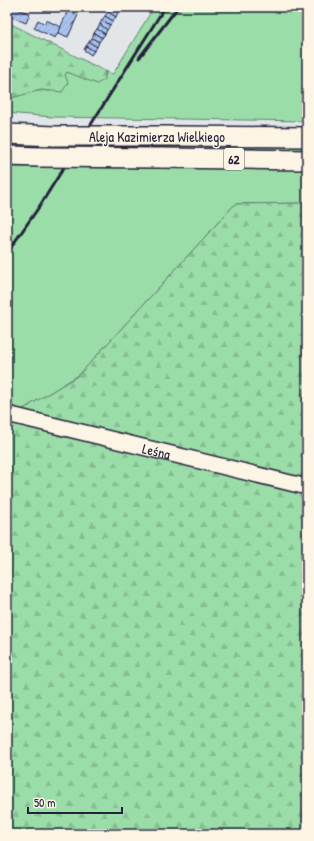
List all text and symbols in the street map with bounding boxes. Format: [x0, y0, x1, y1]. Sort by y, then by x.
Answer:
street label: Aleja Kazimierza Wielkiego [89, 127, 225, 147]
road number: 62 [224, 148, 244, 170]
street label: Leśna [141, 438, 173, 463]
scale bar [28, 789, 122, 815]
text: 50 m [34, 794, 55, 811]

